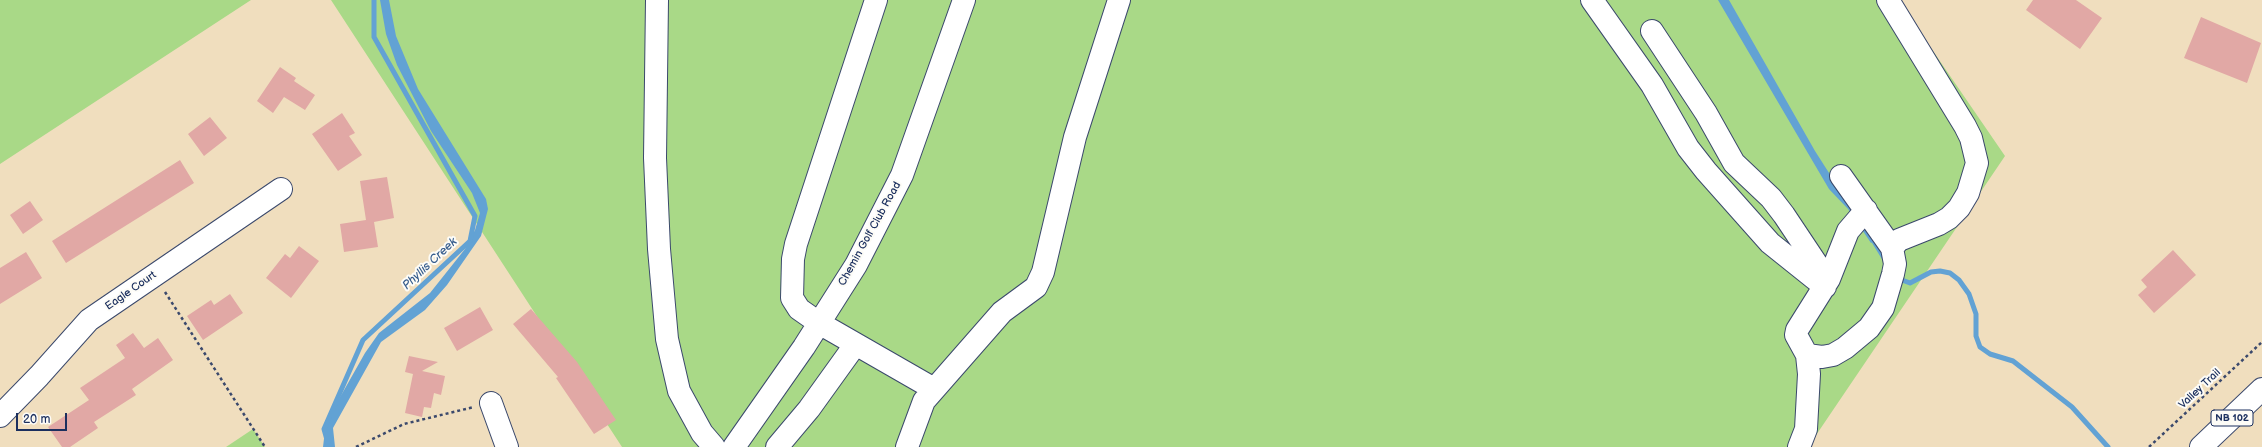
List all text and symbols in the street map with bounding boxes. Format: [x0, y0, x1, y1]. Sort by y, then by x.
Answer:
street label: Chemin Golf Club Road [836, 180, 904, 288]
water label: Phyllis Creek [400, 235, 460, 293]
street label: Eagle Court [103, 269, 159, 313]
street label: Valley Trail [2176, 366, 2224, 412]
scale bar [18, 405, 69, 431]
road number: NB 102 [2211, 410, 2253, 426]
text: 20 m [23, 412, 50, 427]

